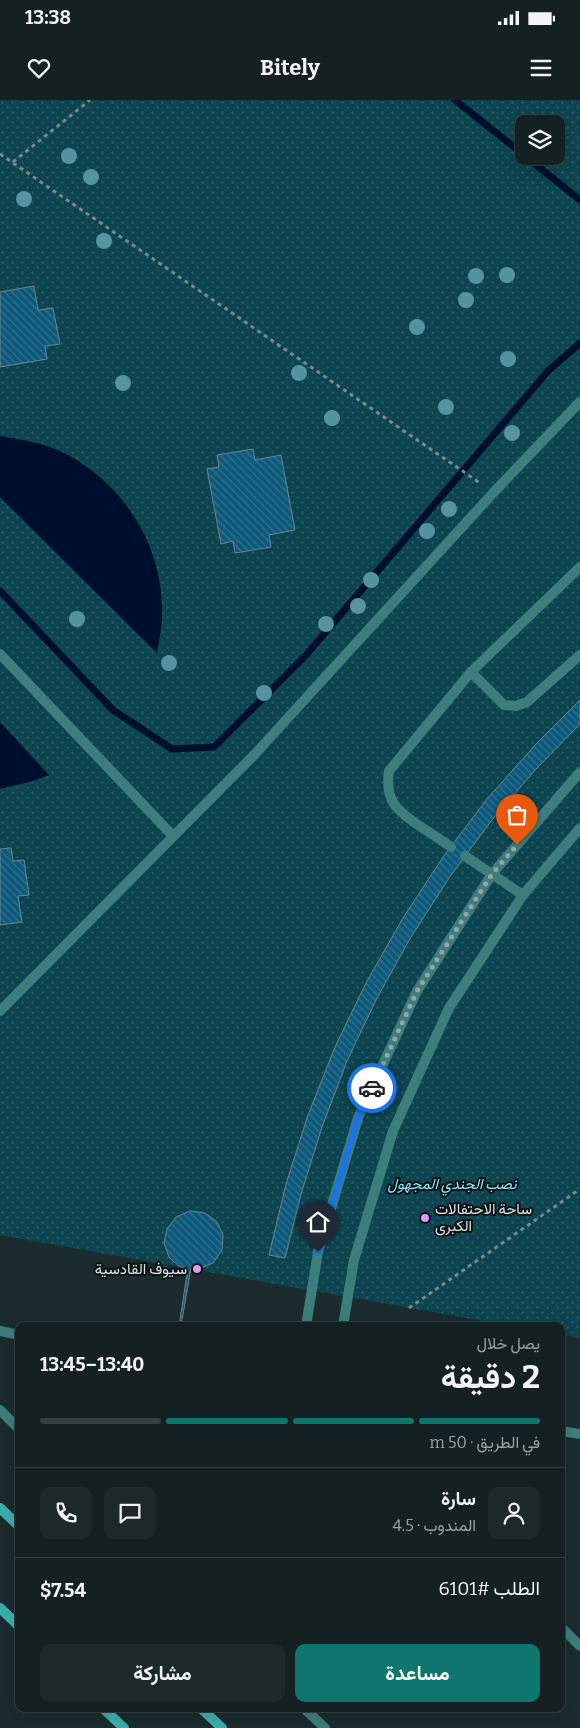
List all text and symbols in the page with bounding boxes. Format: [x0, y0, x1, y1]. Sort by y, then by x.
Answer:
text: 13:38 [25, 6, 71, 29]
icon: heart [25, 54, 53, 82]
text: Bitely [260, 54, 320, 81]
icon: menu [527, 54, 555, 82]
map controls [515, 115, 565, 165]
button: layers [515, 115, 565, 165]
pin [496, 794, 538, 845]
icon: bag [503, 801, 531, 829]
courier [347, 1063, 397, 1113]
icon: car [358, 1074, 386, 1102]
park label: نصب الجندي المجهول [388, 1175, 517, 1196]
place label: ساحة الاحتفالات الكبرى [435, 1200, 532, 1236]
pin [297, 1201, 339, 1252]
icon: home [304, 1208, 332, 1236]
marker: ساحة الاحتفالات الكبرى [419, 1212, 431, 1224]
place label: سيوف القادسية [95, 1260, 187, 1278]
marker: سيوف القادسية [191, 1263, 203, 1275]
text: يصل خلال [477, 1334, 540, 1353]
text: 13:40–13:45 [40, 1353, 144, 1376]
text: 2 دقيقة [441, 1358, 540, 1396]
text: في الطريق · 50 m [429, 1433, 540, 1452]
button: phone [40, 1487, 92, 1539]
button: chat [104, 1487, 156, 1539]
text: سارة [441, 1487, 476, 1510]
button: person [488, 1487, 540, 1539]
text: المندوب · 4.5 [392, 1516, 476, 1535]
text: الطلب #6101 [439, 1577, 540, 1600]
text: $7.54 [40, 1579, 86, 1602]
button: مشاركة [40, 1644, 285, 1702]
button: مساعدة [295, 1644, 540, 1702]

